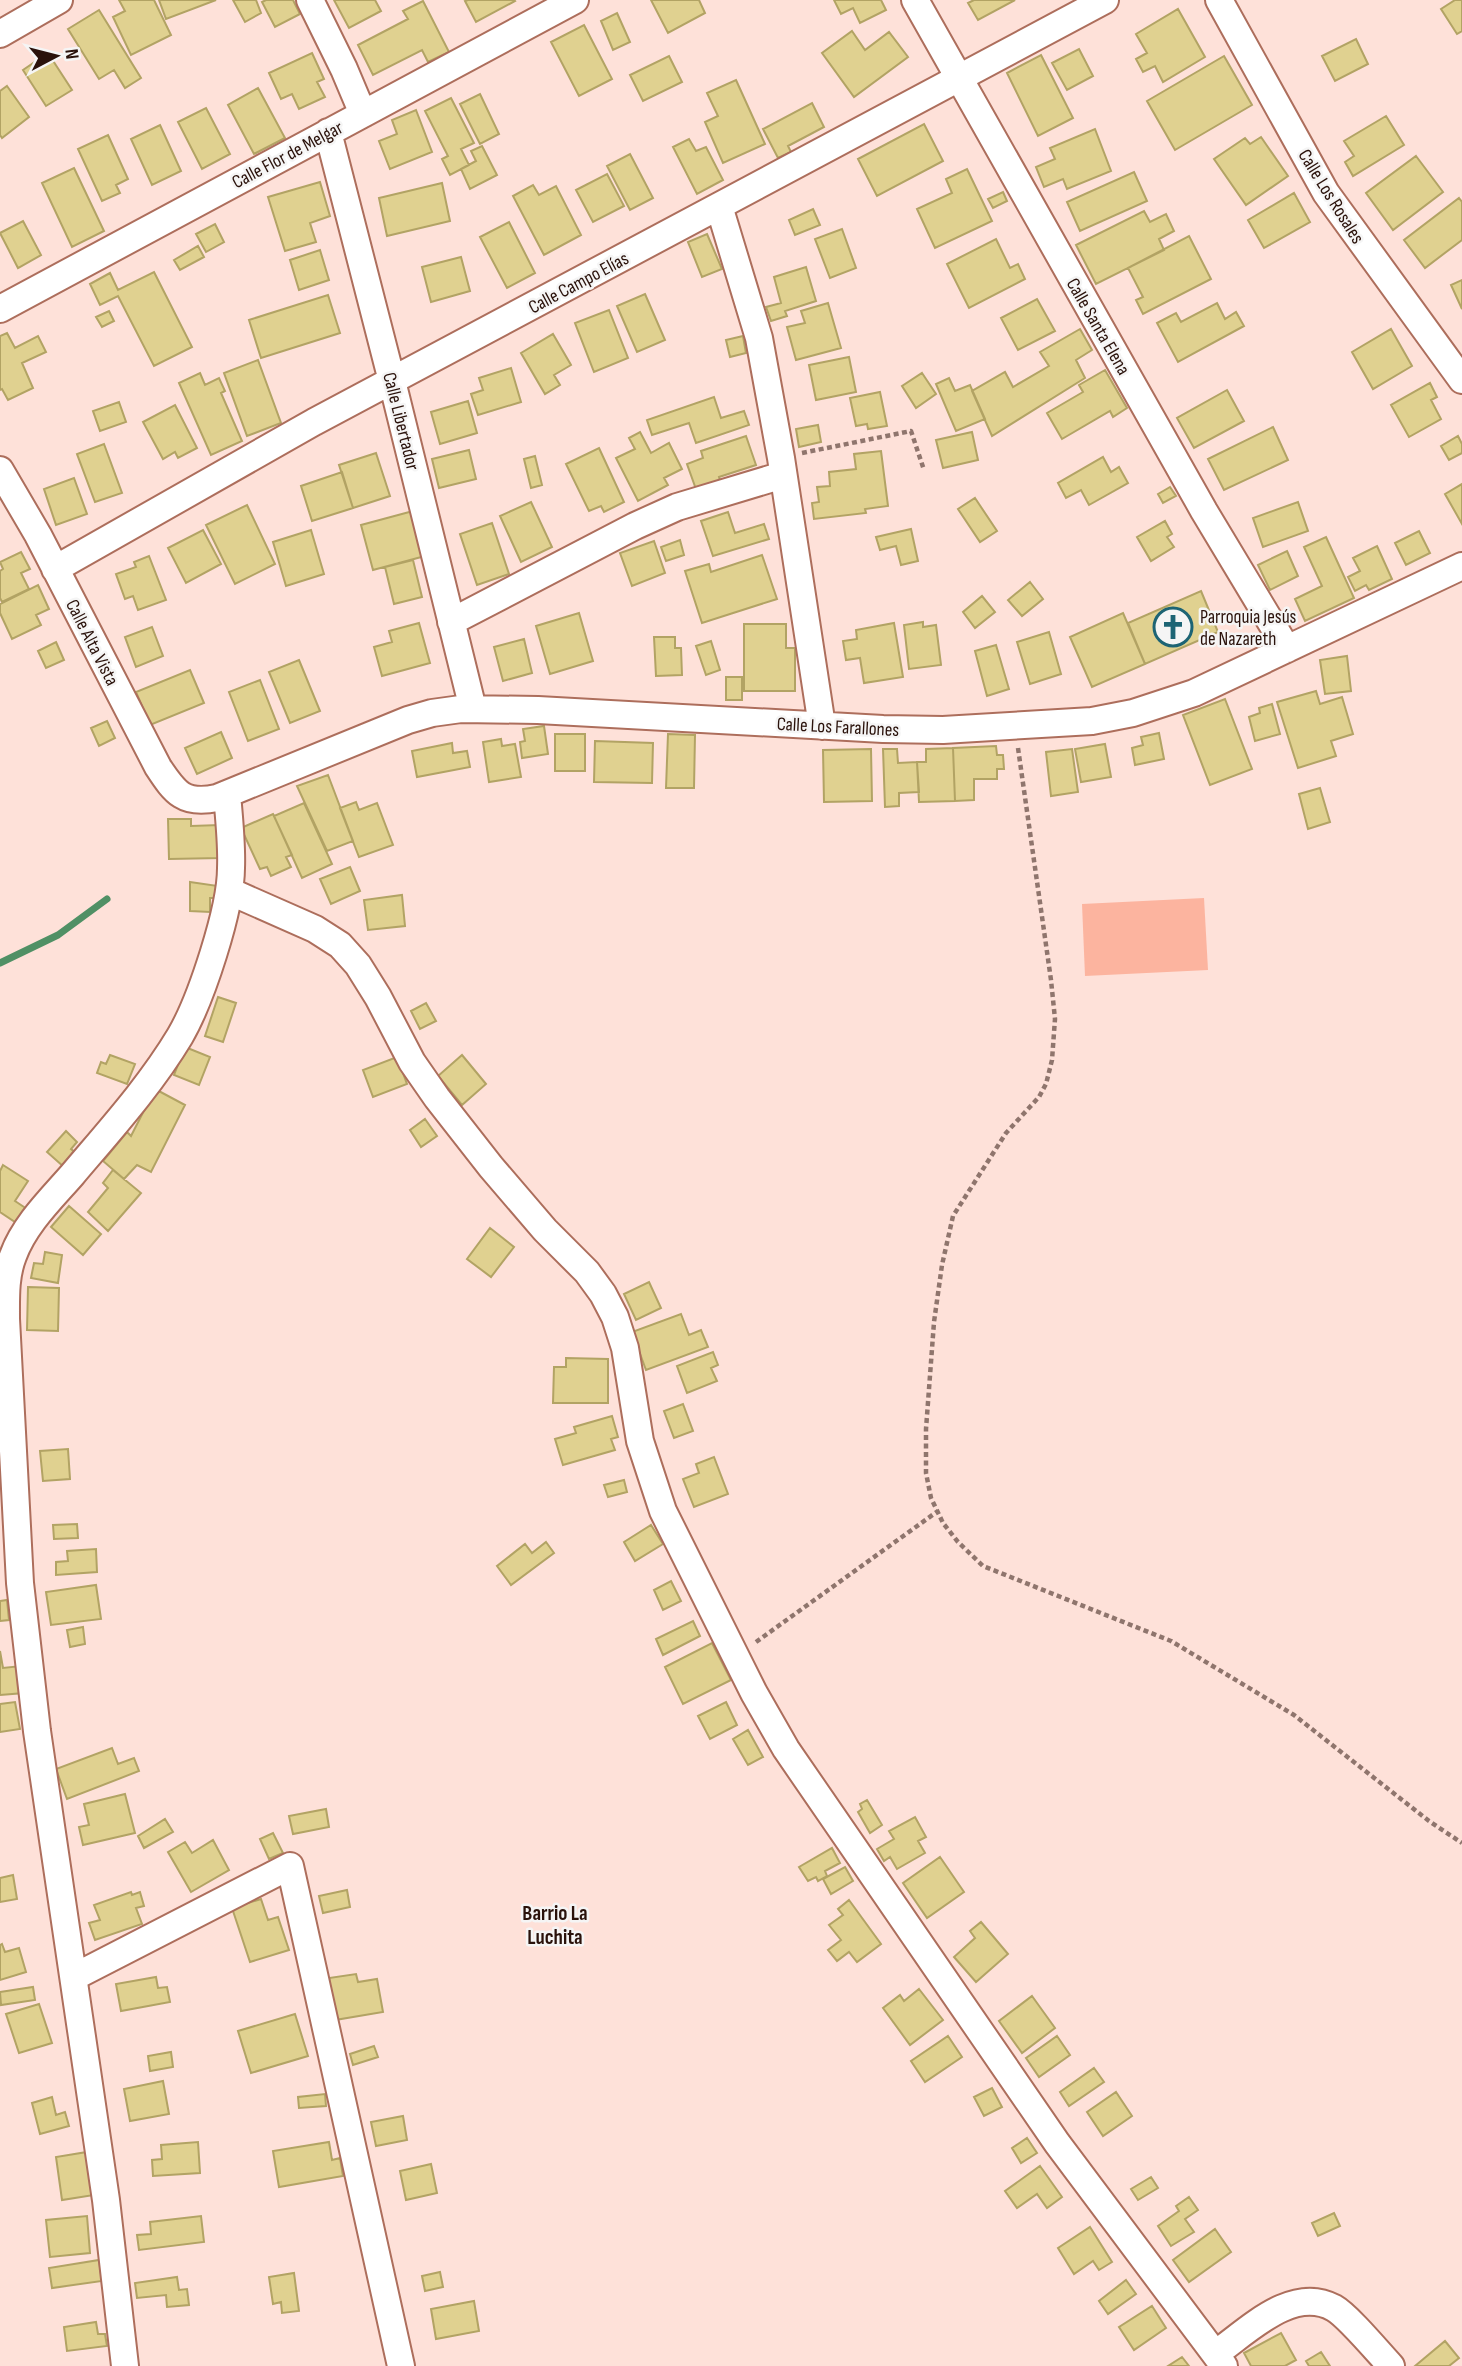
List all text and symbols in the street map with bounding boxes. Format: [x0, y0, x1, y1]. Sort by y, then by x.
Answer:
north arrow [21, 21, 91, 91]
text: N [59, 48, 83, 61]
street label: Calle Flor de Melgar [228, 116, 348, 194]
street label: Calle Los Rosales [1293, 145, 1369, 248]
street label: Calle Campo Elías [525, 247, 633, 319]
street label: Calle Santa Elena [1061, 274, 1135, 379]
street label: Calle Libertador [377, 370, 424, 473]
street label: Calle Alta Vista [60, 596, 123, 690]
church icon: Parroquia Jesús de Nazareth [1152, 606, 1194, 648]
place label: Parroquia Jesús de Nazareth [1200, 606, 1297, 651]
street label: Calle Los Farallones [776, 713, 900, 742]
district label: Barrio La Luchita [522, 1901, 588, 1950]

